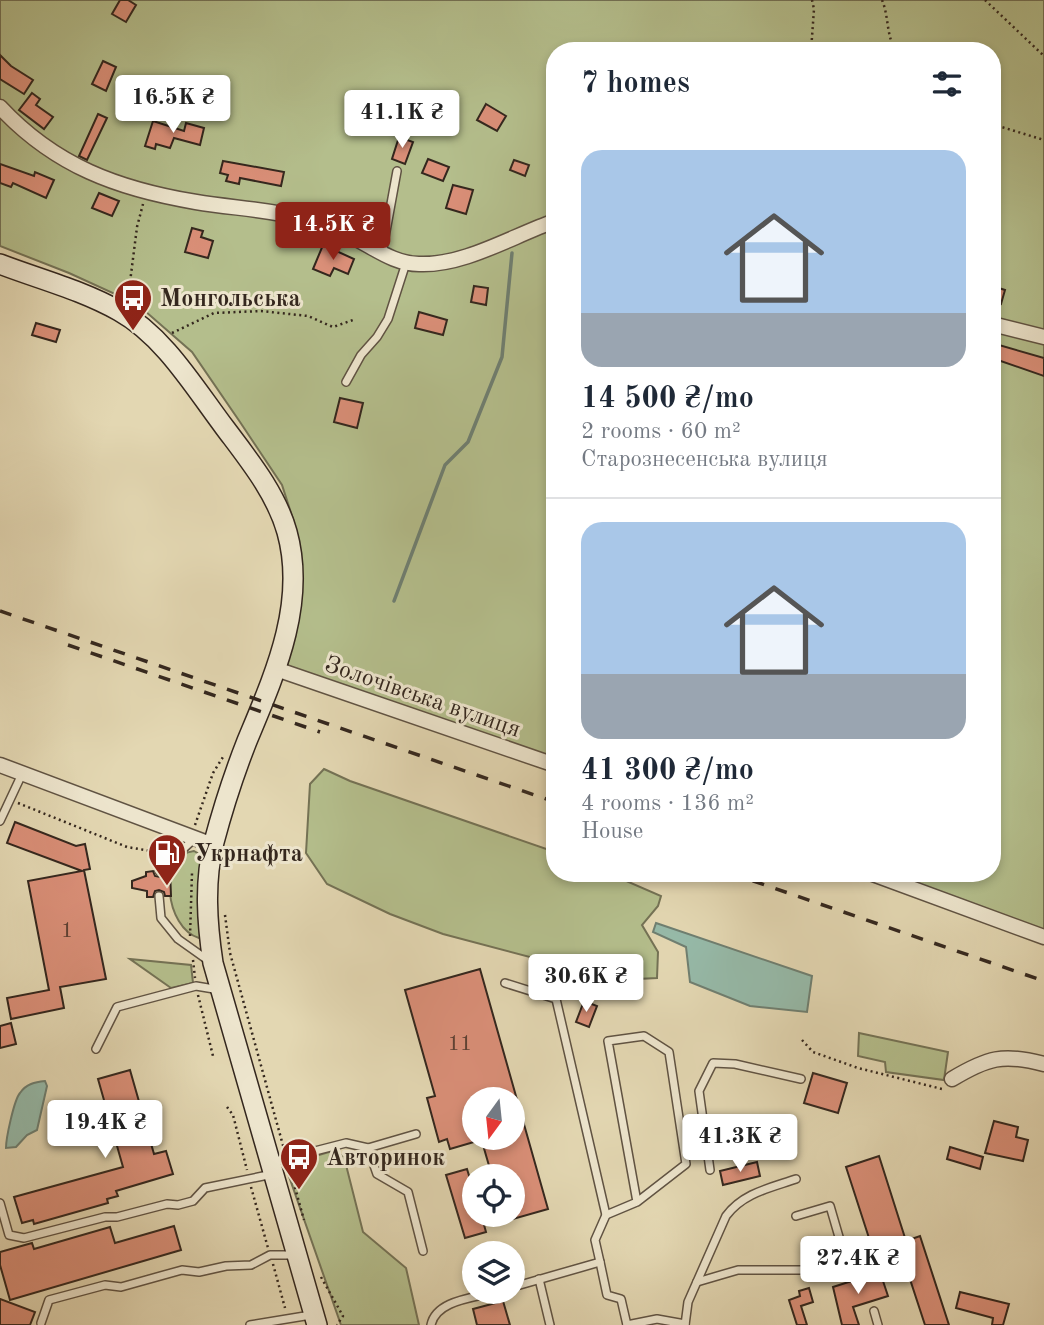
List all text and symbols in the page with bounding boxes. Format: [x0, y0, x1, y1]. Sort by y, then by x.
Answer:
icon: filters [928, 65, 966, 103]
text: 7 homes [581, 69, 690, 99]
pin: 16.5K ₴ [108, 76, 238, 135]
text: 16.5K ₴ [131, 86, 215, 109]
pin: 41.1K ₴ [337, 90, 467, 150]
text: 41.1K ₴ [360, 101, 444, 124]
icon: home [711, 195, 837, 321]
pin: 14.5K ₴ [268, 202, 398, 262]
text: 14.5K ₴ [291, 213, 375, 236]
bus stop icon: Монгольська [112, 277, 154, 332]
place label: Монгольська [160, 288, 301, 312]
text: 14 500 ₴/mo [581, 384, 754, 414]
text: 2 rooms · 60 m² [581, 420, 741, 443]
text: Старознесенська вулиця [581, 448, 828, 471]
icon: home [711, 567, 837, 693]
street label: Золочівська вулиця [321, 653, 523, 743]
text: 41 300 ₴/mo [581, 756, 754, 786]
text: 4 rooms · 136 m² [581, 792, 754, 815]
text: House [581, 820, 643, 843]
fuel station icon: Укрнафта [146, 832, 188, 887]
place label: Укрнафта [194, 843, 303, 867]
house number: 1 [61, 921, 73, 942]
pin: 30.6K ₴ [521, 954, 651, 1014]
text: 30.6K ₴ [544, 965, 628, 988]
house number: 11 [448, 1034, 472, 1055]
north arrow [462, 1087, 525, 1150]
map controls [462, 1087, 525, 1304]
pin: 19.4K ₴ [40, 1100, 170, 1160]
text: 19.4K ₴ [63, 1111, 147, 1134]
pin: 41.3K ₴ [675, 1114, 805, 1174]
text: 41.3K ₴ [698, 1125, 782, 1148]
bus stop icon: Авторинок [278, 1136, 320, 1191]
place label: Авторинок [326, 1147, 445, 1171]
button: locate [462, 1164, 525, 1227]
pin: 27.4K ₴ [793, 1236, 923, 1296]
button: layers [462, 1241, 525, 1304]
text: 27.4K ₴ [816, 1247, 900, 1270]

